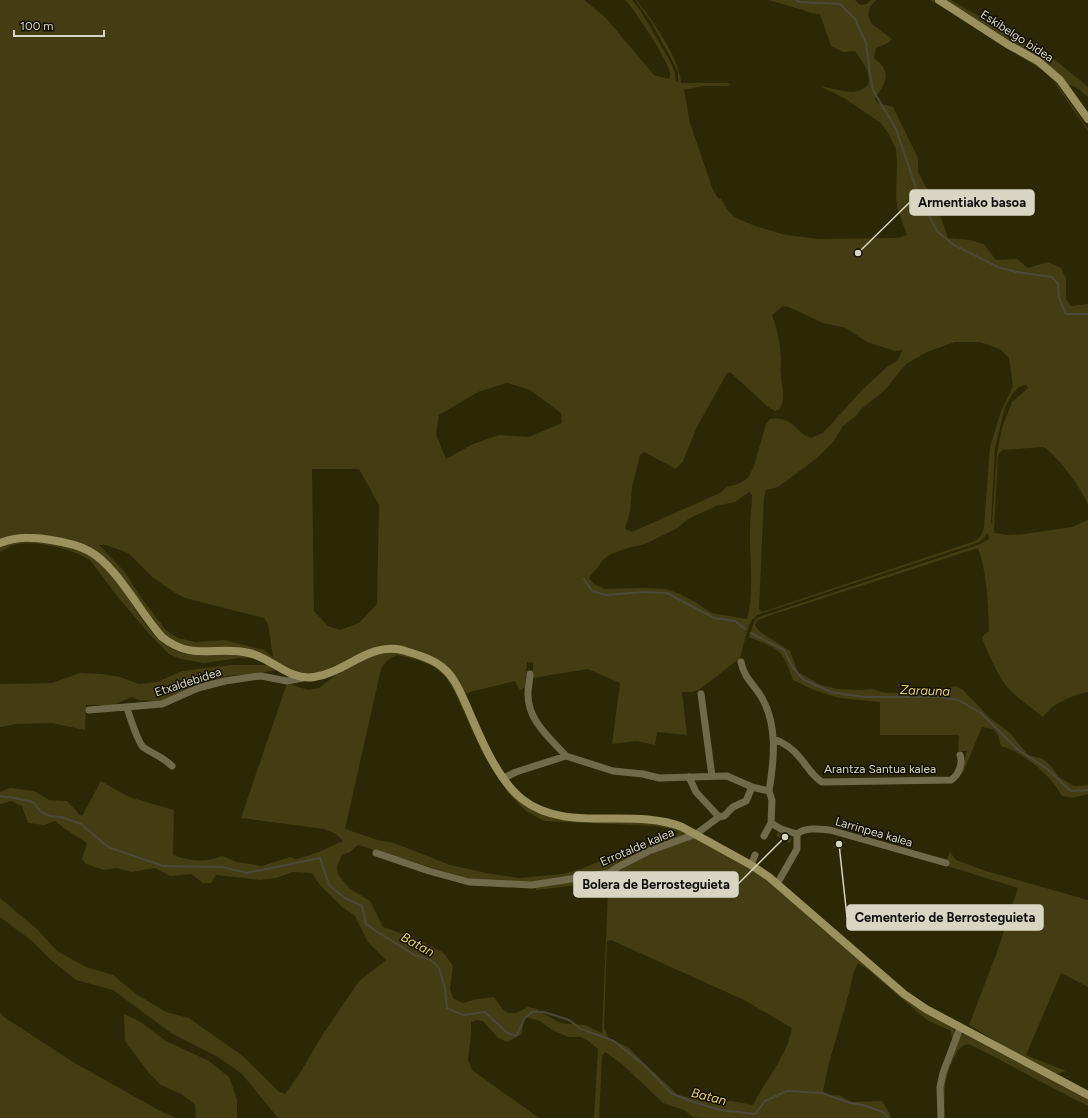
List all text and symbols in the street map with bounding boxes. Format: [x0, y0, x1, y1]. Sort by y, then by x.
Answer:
street label: Eskibelgo bidea [978, 7, 1056, 65]
scale bar [14, 12, 104, 38]
text: 100 m [20, 19, 54, 33]
callout: Armentiako basoa [910, 190, 1034, 215]
text: Armentiako basoa [918, 195, 1026, 210]
street label: Etxaldebidea [153, 665, 223, 699]
water label: Zarauna [900, 682, 951, 699]
street label: Arantza Santua kalea [824, 762, 936, 776]
street label: Larrinpea kalea [834, 814, 914, 850]
street label: Errotalde kalea [598, 825, 676, 869]
callout: Bolera de Berrosteguieta [574, 872, 738, 897]
text: Bolera de Berrosteguieta [582, 877, 730, 892]
callout: Cementerio de Berrosteguieta [847, 905, 1043, 930]
text: Cementerio de Berrosteguieta [855, 910, 1035, 925]
water label: Batan [399, 929, 437, 960]
water label: Batan [690, 1085, 728, 1108]

